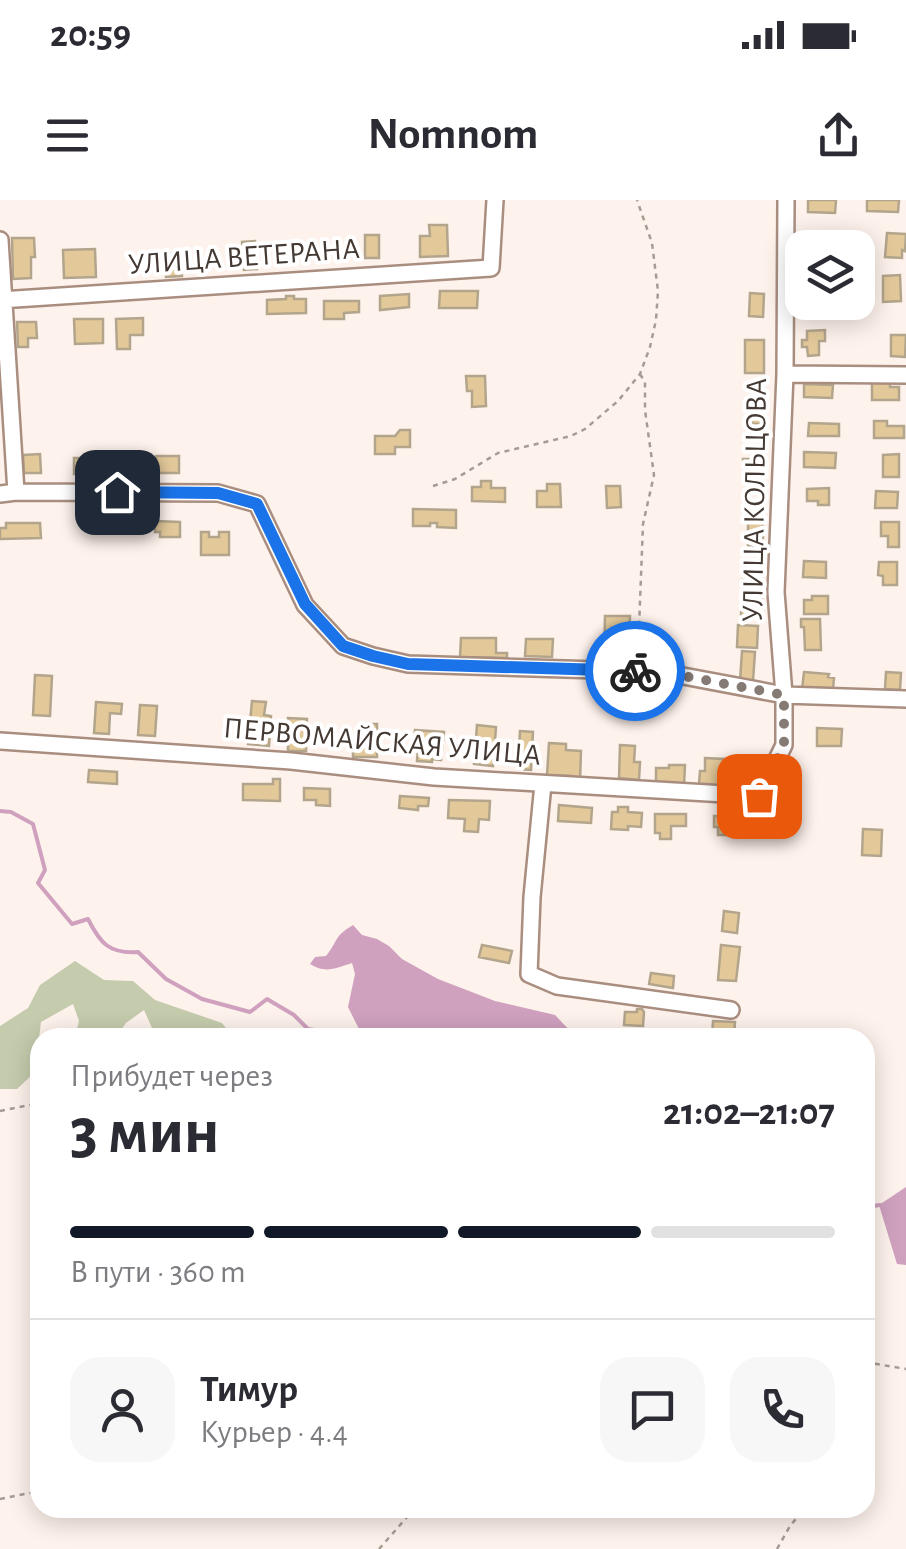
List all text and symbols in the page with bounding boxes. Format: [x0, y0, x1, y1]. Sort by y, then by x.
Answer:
text: 20:59 [50, 16, 131, 54]
icon: menu [40, 108, 95, 163]
icon: share [811, 108, 866, 163]
text: Nomnom [368, 112, 538, 157]
map controls [785, 230, 875, 320]
button: layers [785, 230, 875, 320]
street label: УЛИЦА ВЕТЕРАНА [127, 234, 361, 280]
street label: УЛИЦА КОЛЬЦОВА [738, 378, 772, 622]
pin [75, 450, 160, 535]
icon: home [90, 465, 145, 520]
courier [585, 621, 685, 721]
icon: bike [608, 644, 663, 699]
street label: ПЕРВОМАЙСКАЯ УЛИЦА [222, 712, 542, 771]
pin [717, 754, 802, 839]
icon: bag [732, 769, 787, 824]
text: Прибудет через [70, 1060, 273, 1092]
text: 21:02–21:07 [663, 1094, 835, 1132]
text: 3 мин [70, 1100, 220, 1165]
text: В пути · 360 m [70, 1256, 246, 1288]
button: person [70, 1357, 175, 1462]
button: chat [600, 1357, 705, 1462]
button: phone [730, 1357, 835, 1462]
text: Тимур [200, 1371, 298, 1409]
text: Курьер · 4.4 [200, 1416, 348, 1448]

